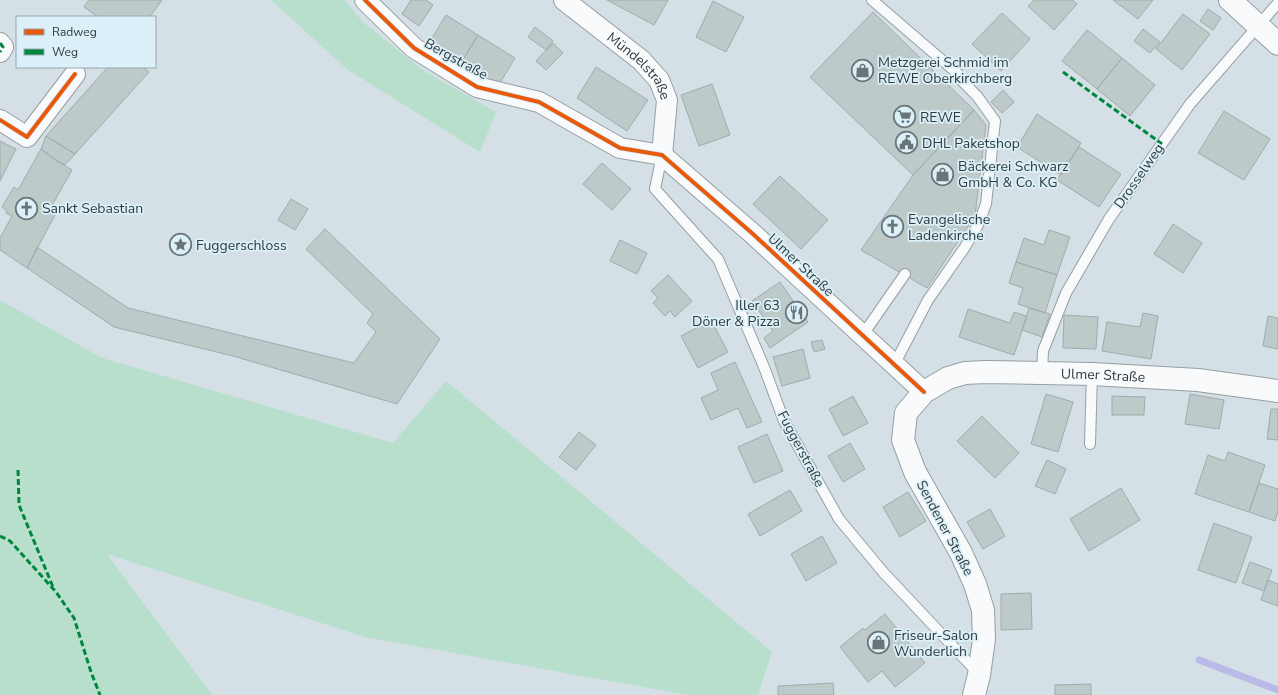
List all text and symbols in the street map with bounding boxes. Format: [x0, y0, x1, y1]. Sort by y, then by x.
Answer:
legend [16, 16, 156, 68]
text: Radweg [52, 24, 97, 40]
street label: Mündelstraße [603, 28, 675, 102]
street label: Bergstraße [421, 34, 491, 84]
text: Weg [52, 44, 78, 60]
place label: Metzgerei Schmid im REWE Oberkirchberg [878, 53, 1012, 88]
shop icon: Metzgerei Schmid im REWE Oberkirchberg [850, 57, 876, 83]
supermarket icon: REWE [891, 104, 917, 130]
place label: REWE [920, 108, 961, 127]
public building icon: DHL Paketshop [893, 130, 919, 156]
place label: DHL Paketshop [922, 134, 1020, 153]
street label: Drosselweg [1110, 140, 1168, 212]
place label: Bäckerei Schwarz GmbH & Co. KG [958, 157, 1069, 192]
shop icon: Bäckerei Schwarz GmbH & Co. KG [930, 161, 956, 187]
church icon: Sankt Sebastian [14, 195, 40, 221]
place label: Sankt Sebastian [42, 199, 143, 218]
place label: Evangelische Ladenkirche [908, 210, 990, 245]
church icon: Evangelische Ladenkirche [880, 214, 906, 240]
street label: Ulmer Straße [764, 229, 838, 301]
place icon: Fuggerschloss [167, 232, 193, 258]
place label: Fuggerschloss [196, 236, 287, 255]
place label: Iller 63 Döner & Pizza [692, 296, 780, 331]
restaurant icon: Iller 63 Döner & Pizza [783, 300, 809, 326]
street label: Ulmer Straße [1061, 364, 1146, 386]
street label: Fuggerstraße [773, 407, 829, 491]
street label: Sendener Straße [912, 477, 978, 579]
place label: Friseur-Salon Wunderlich [894, 626, 978, 661]
shop icon: Friseur-Salon Wunderlich [866, 630, 892, 656]

